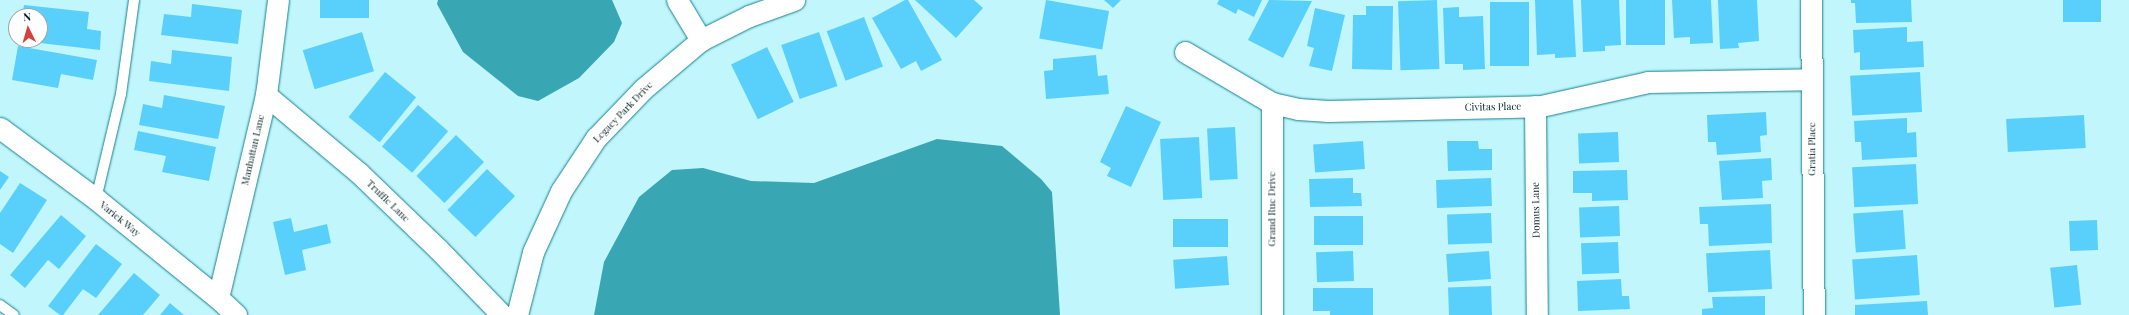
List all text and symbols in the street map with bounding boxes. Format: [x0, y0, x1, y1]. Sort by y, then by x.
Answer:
north arrow [8, 8, 48, 48]
text: N [22, 9, 32, 24]
street label: Legacy Park Drive [591, 79, 655, 145]
street label: Civitas Place [1465, 101, 1521, 113]
street label: Manhattan Lane [239, 113, 267, 187]
street label: Gratia Place [1806, 122, 1818, 176]
street label: Grand Rue Drive [1266, 171, 1278, 247]
street label: Truffle Lane [364, 178, 412, 224]
street label: Domus Lane [1530, 182, 1542, 238]
street label: Varick Way [97, 199, 143, 239]

